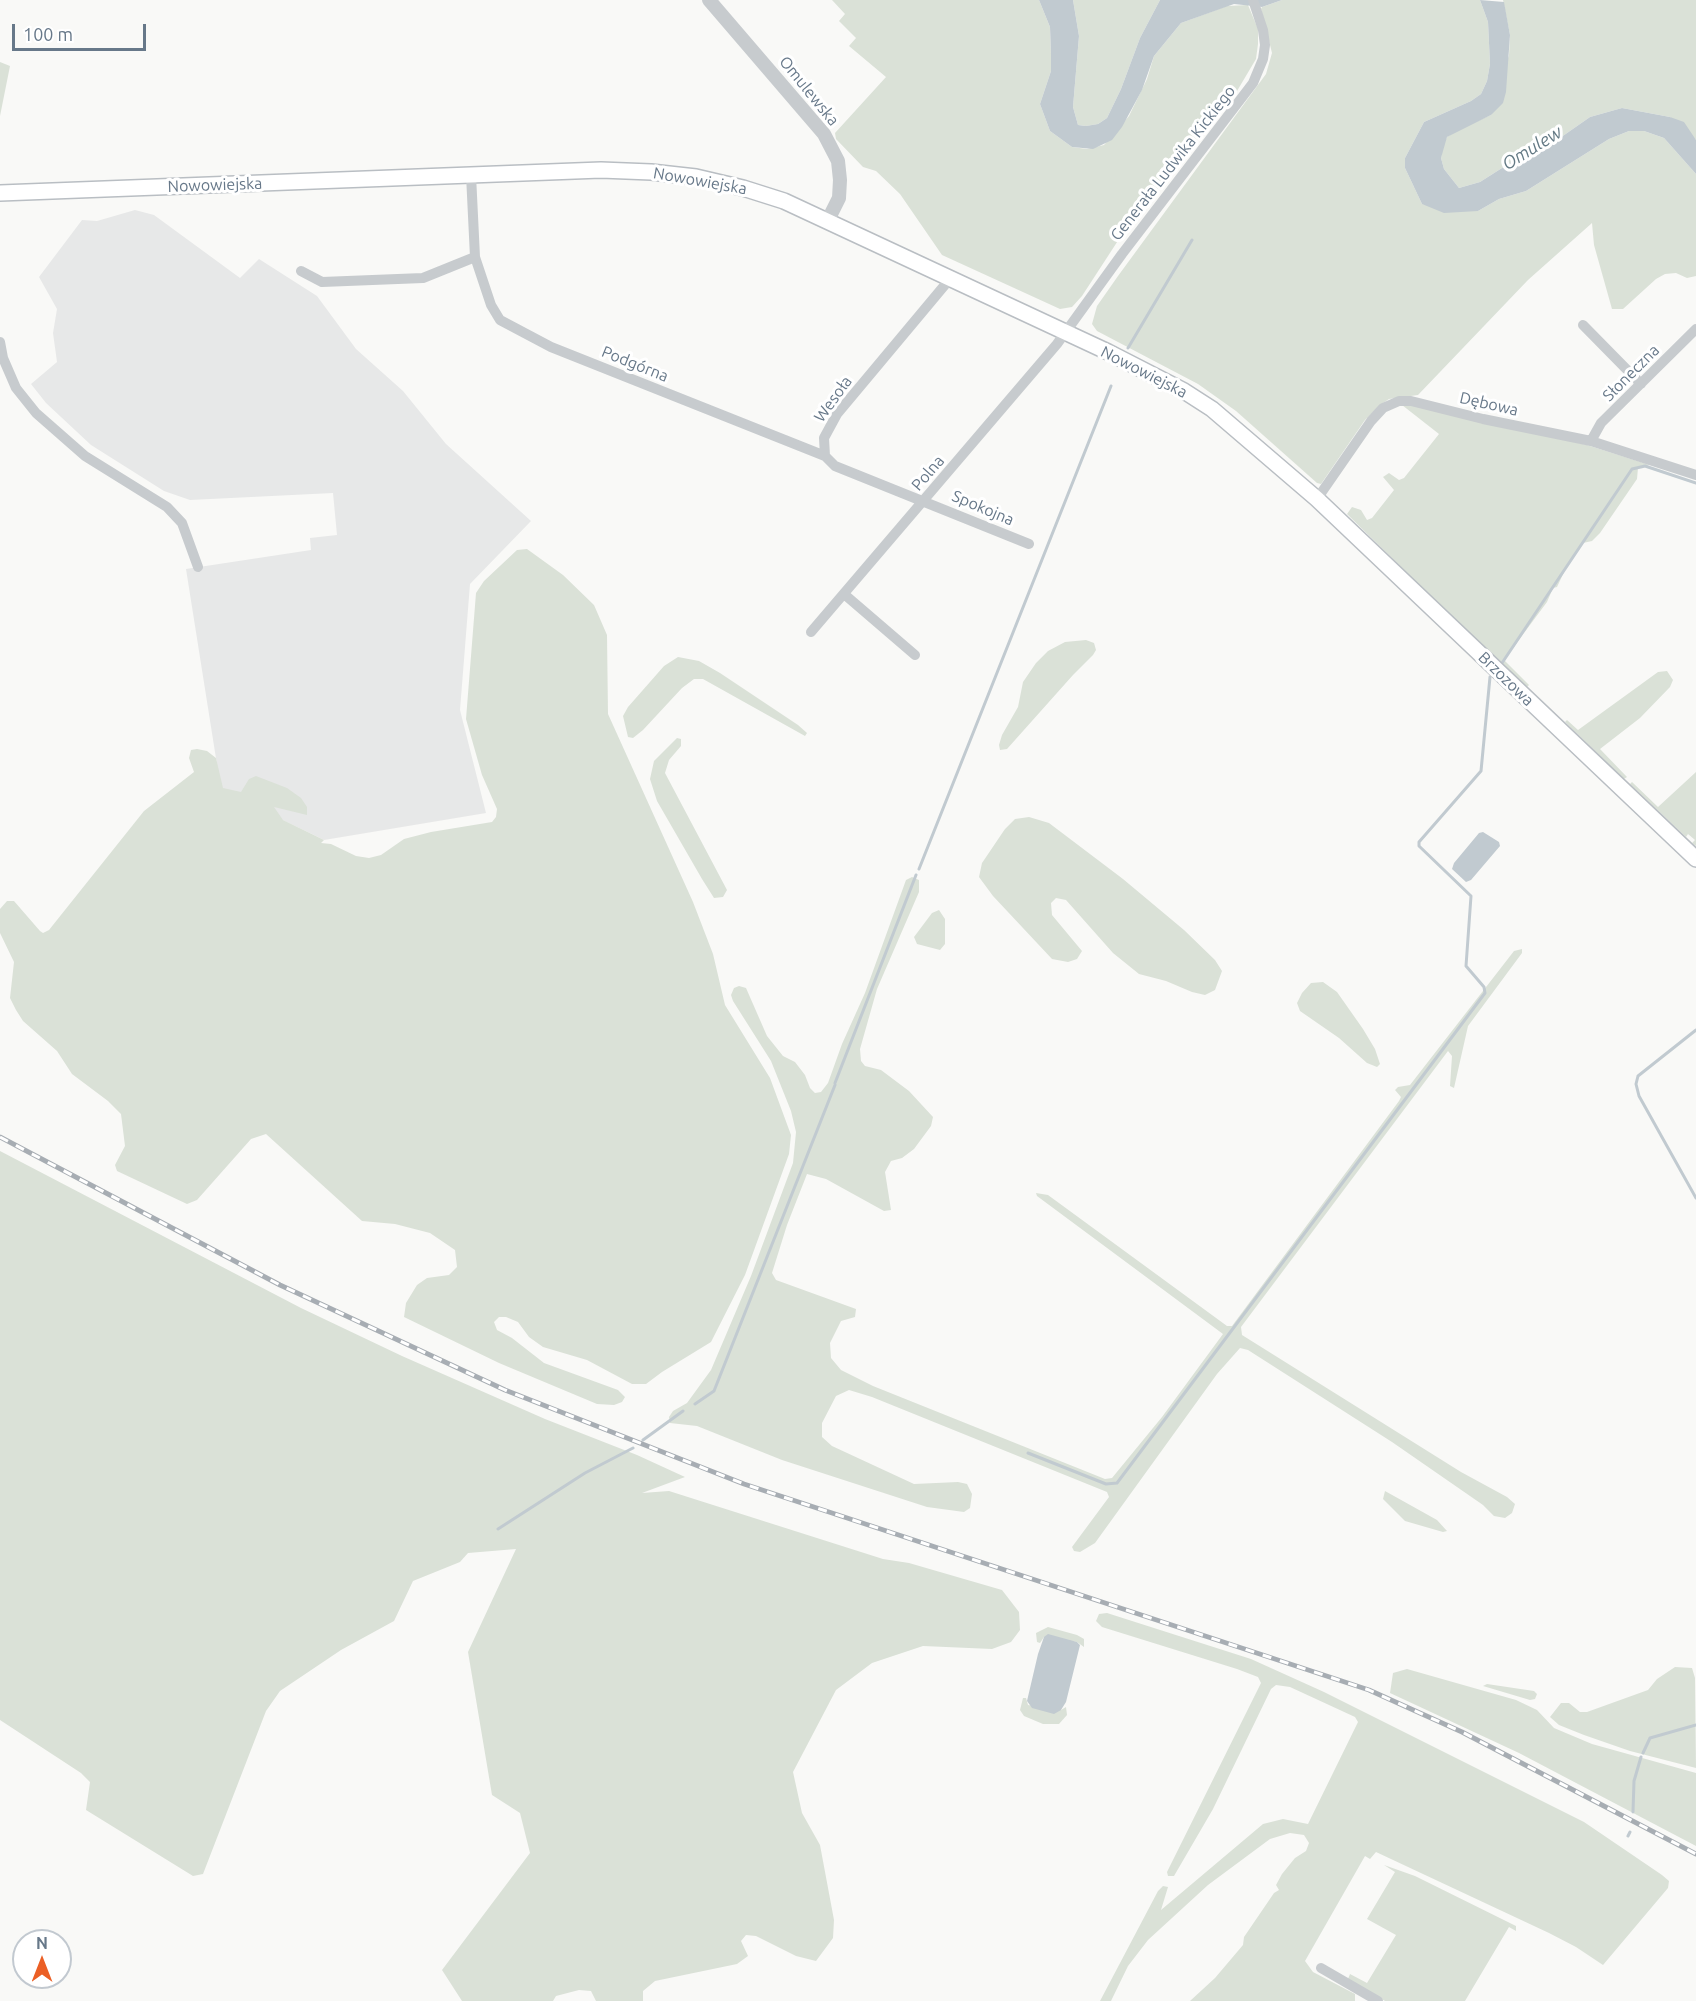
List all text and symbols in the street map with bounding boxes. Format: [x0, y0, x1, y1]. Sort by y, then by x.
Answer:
scale bar [15, 12, 148, 50]
text: 100 m [23, 24, 73, 44]
street label: Omulewska [775, 52, 843, 130]
street label: Generała Ludwika Kickiego [1106, 82, 1240, 244]
water label: Omulew [1498, 121, 1566, 175]
street label: Nowowiejska [652, 163, 748, 199]
street label: Nowowiejska [167, 174, 263, 196]
street label: Słoneczna [1599, 341, 1663, 405]
street label: Podgórna [599, 342, 671, 386]
street label: Nowowiejska [1097, 342, 1191, 402]
street label: Wesoła [810, 372, 856, 426]
street label: Dębowa [1458, 388, 1520, 420]
street label: Polna [908, 451, 948, 495]
street label: Spokojna [949, 486, 1017, 530]
street label: Brzozowa [1474, 648, 1538, 710]
north arrow [12, 1929, 72, 1989]
text: N [36, 1934, 48, 1952]

